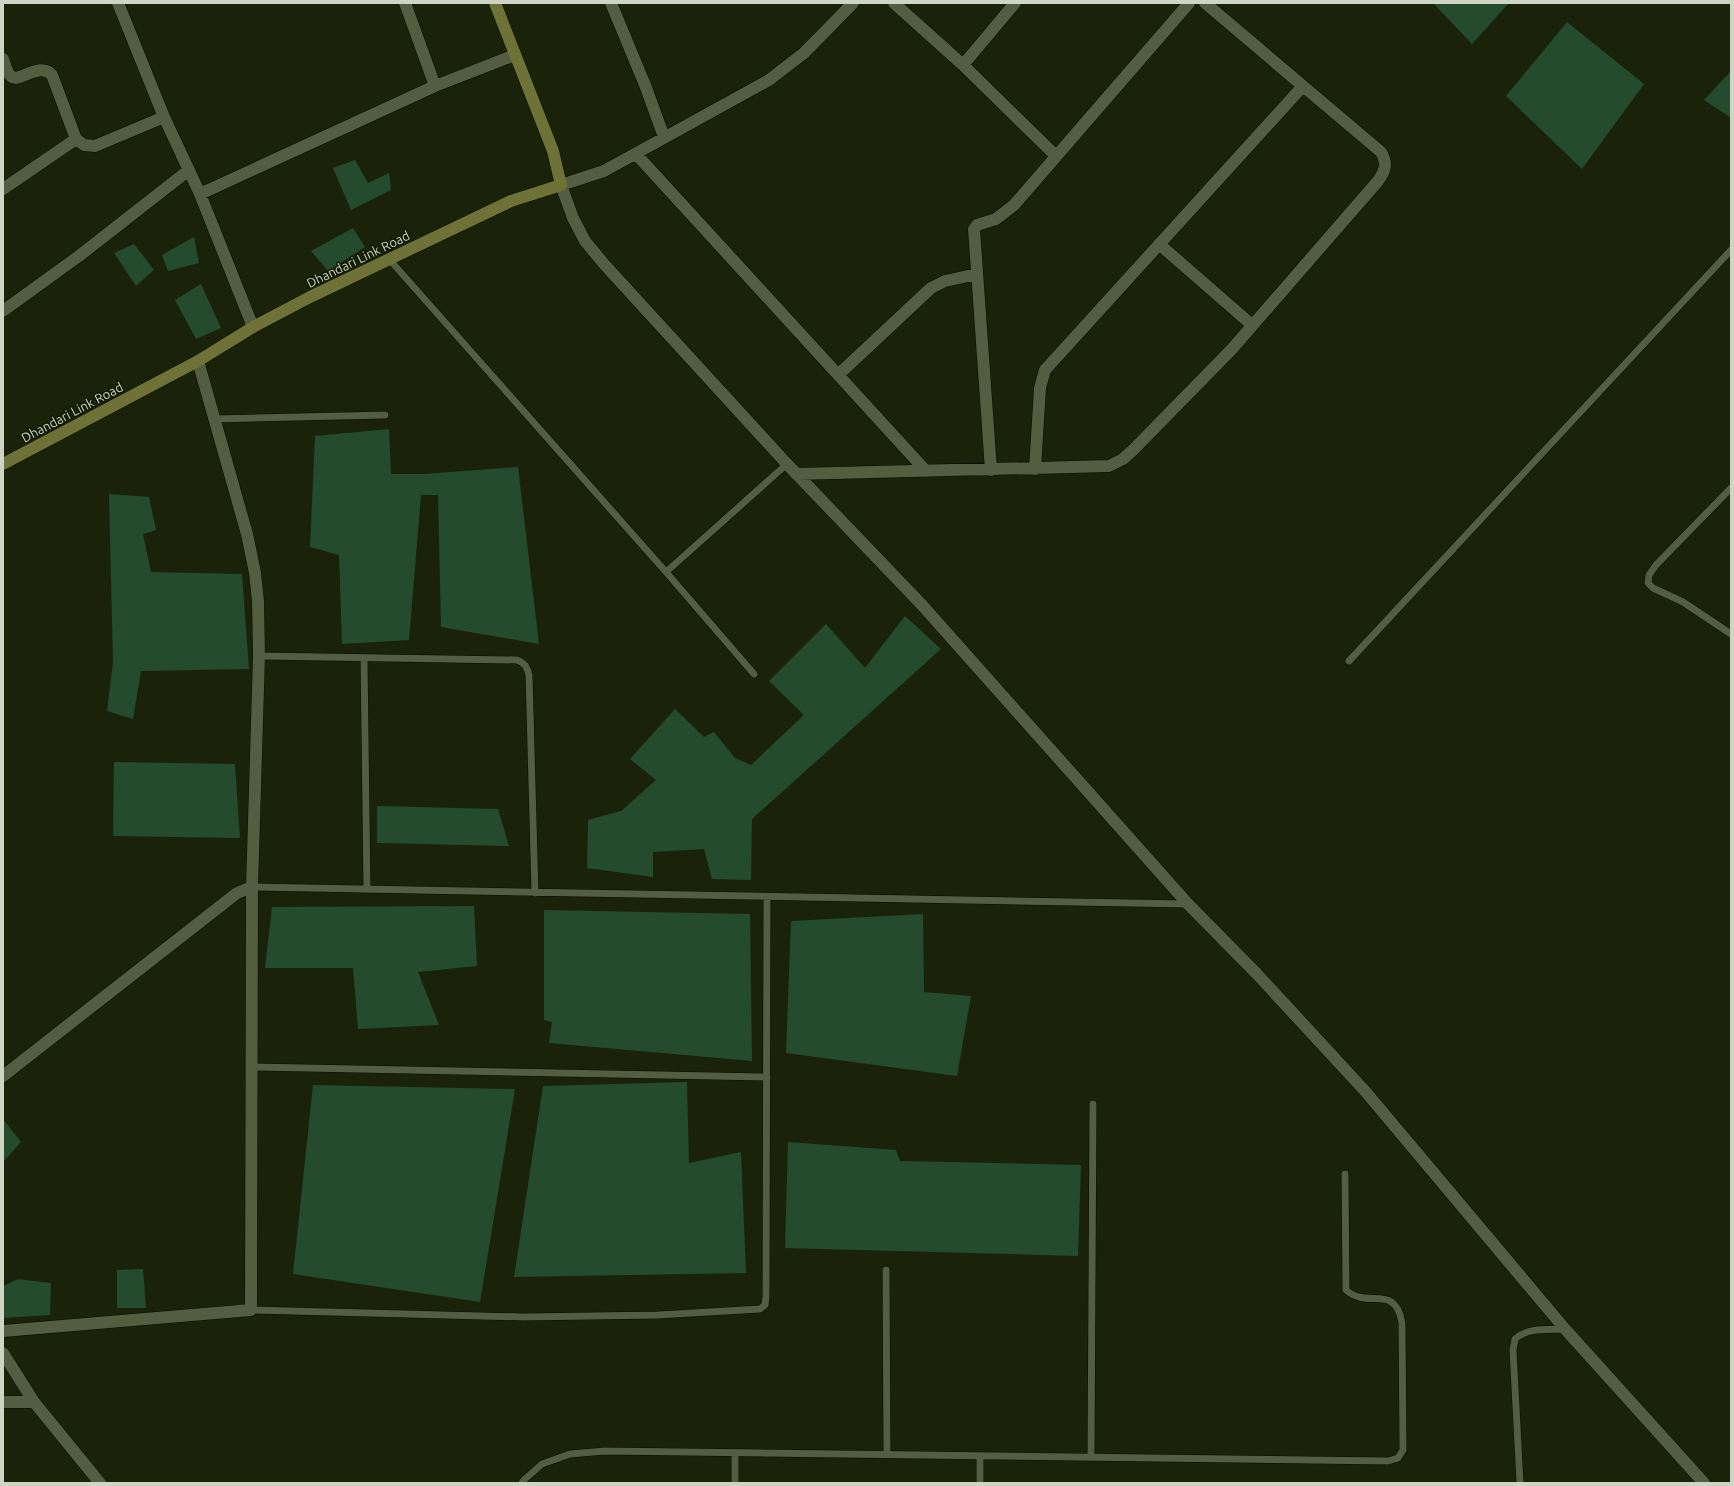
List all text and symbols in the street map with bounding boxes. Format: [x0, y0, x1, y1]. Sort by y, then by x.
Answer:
street label: Dhandari Link Road [304, 228, 412, 290]
street label: Dhandari Link Road [19, 379, 125, 445]

